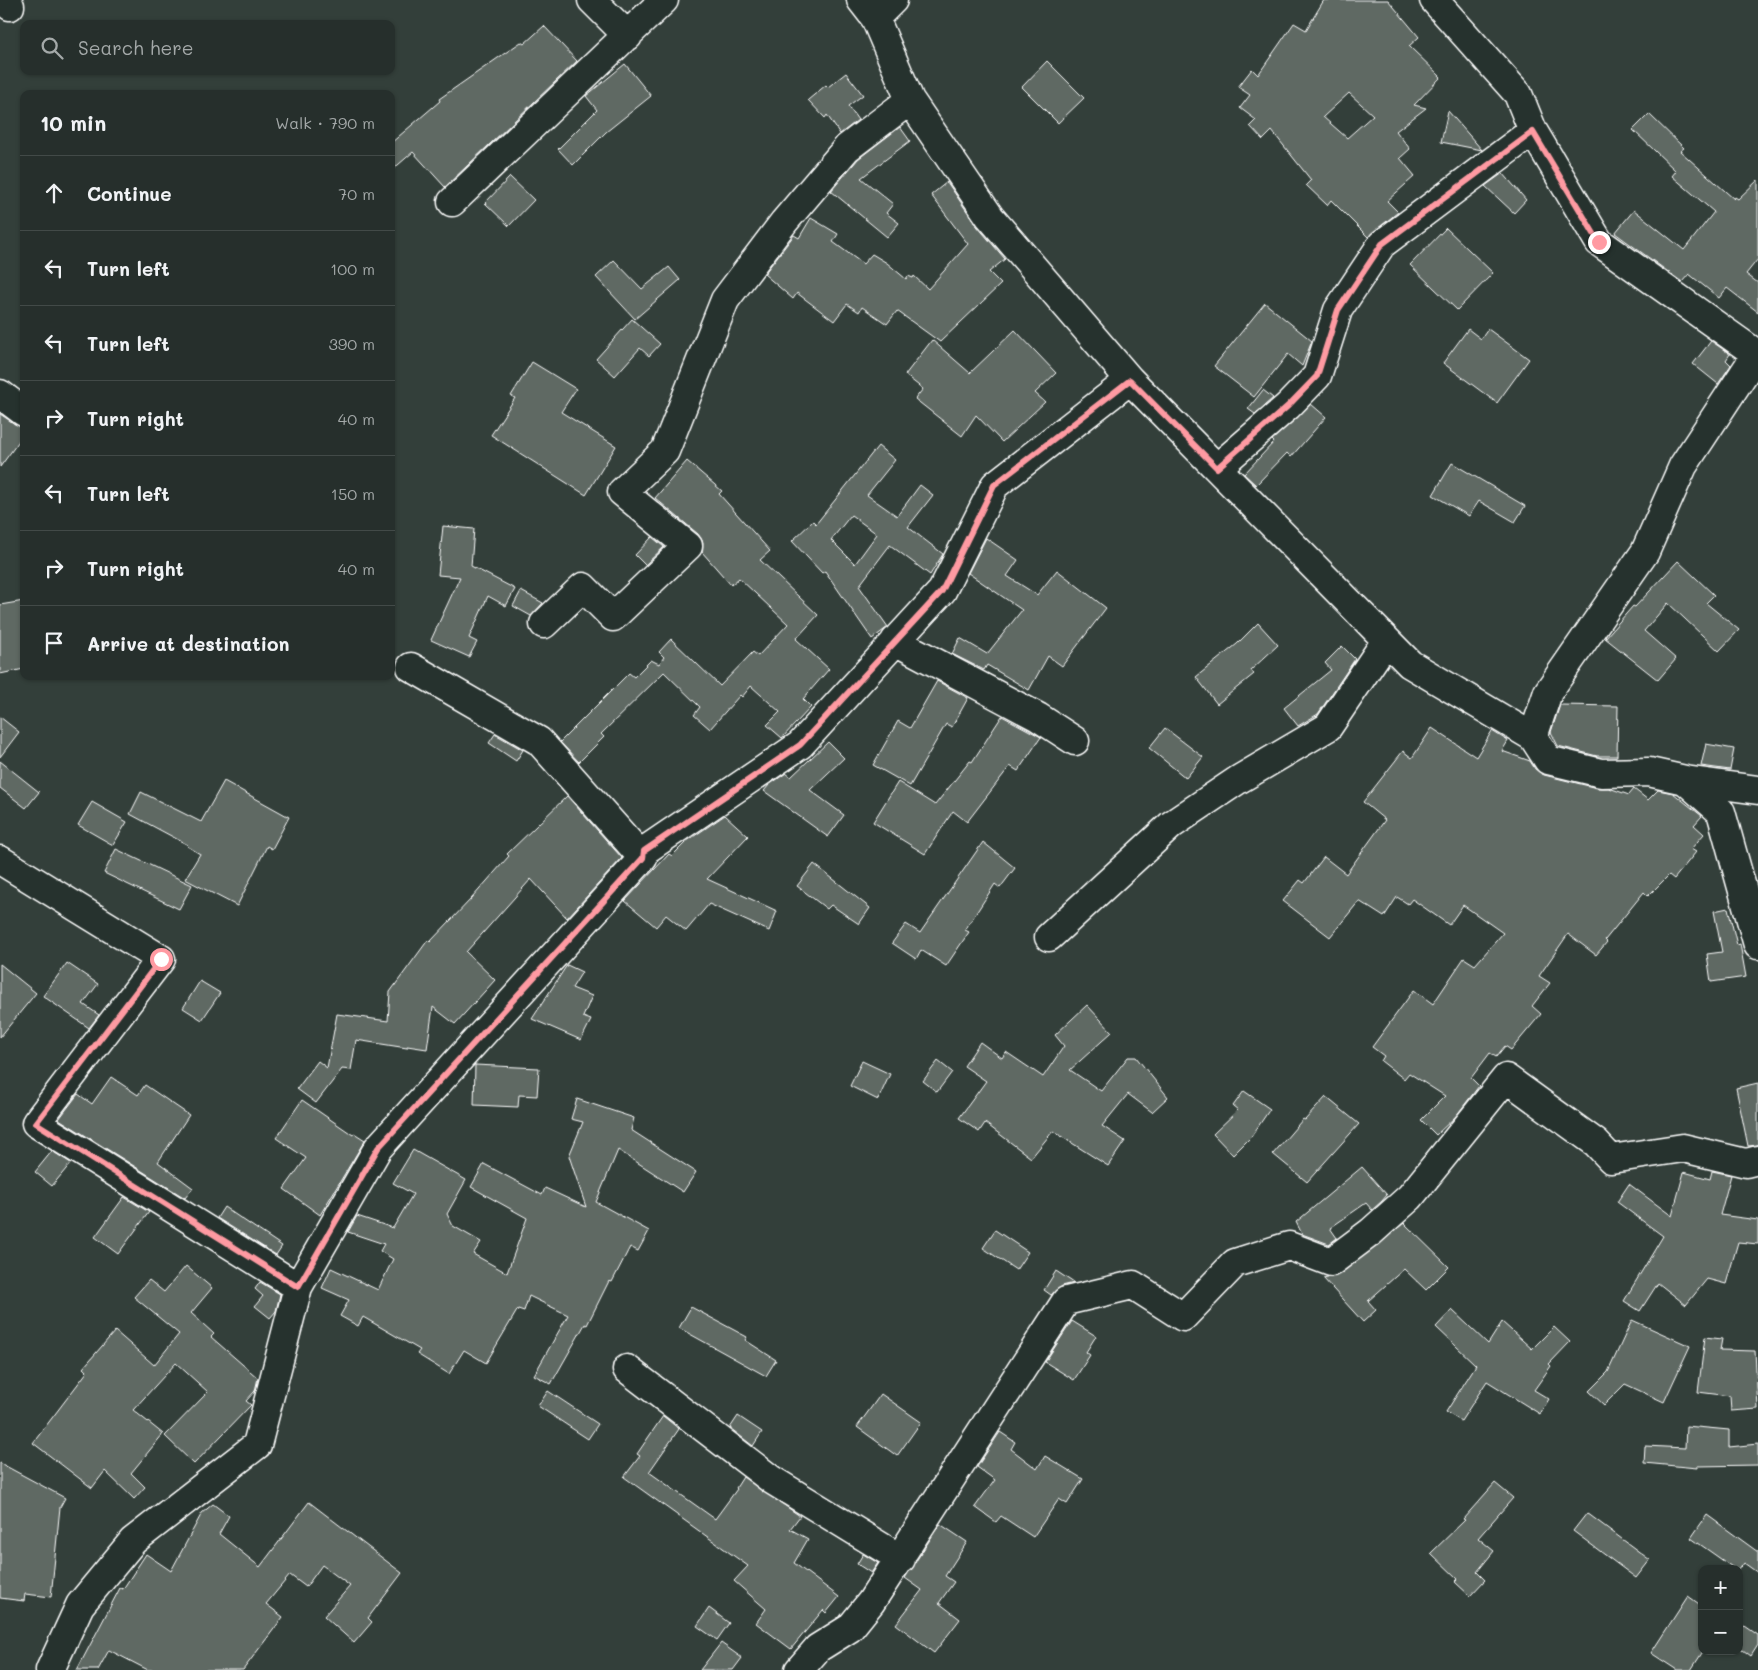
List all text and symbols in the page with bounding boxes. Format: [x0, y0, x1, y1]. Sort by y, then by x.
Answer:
search box [20, 20, 395, 75]
icon: search [38, 34, 66, 62]
text: Search here [78, 35, 194, 60]
text: 10 min [40, 109, 106, 136]
text: Walk · 790 m [275, 112, 375, 133]
icon: ahead [40, 179, 68, 207]
text: Continue [87, 181, 172, 206]
text: 70 m [338, 183, 375, 204]
route end [1588, 231, 1611, 254]
icon: left [40, 254, 68, 282]
text: Turn left [87, 256, 170, 281]
text: 100 m [330, 258, 375, 279]
icon: left [40, 329, 68, 357]
text: Turn left [87, 331, 170, 356]
text: 390 m [328, 333, 375, 354]
icon: right [40, 404, 68, 432]
text: Turn right [87, 406, 184, 431]
text: 40 m [338, 408, 375, 429]
icon: left [40, 479, 68, 507]
text: Turn left [87, 481, 170, 506]
text: 150 m [331, 483, 375, 504]
icon: right [40, 554, 68, 582]
text: Turn right [87, 556, 184, 581]
text: 40 m [338, 558, 375, 579]
icon: arrive [40, 629, 68, 657]
text: Arrive at destination [87, 631, 290, 656]
route start [150, 948, 173, 971]
map controls [1698, 1565, 1743, 1655]
button: + [1698, 1565, 1743, 1610]
button: − [1698, 1610, 1743, 1655]

